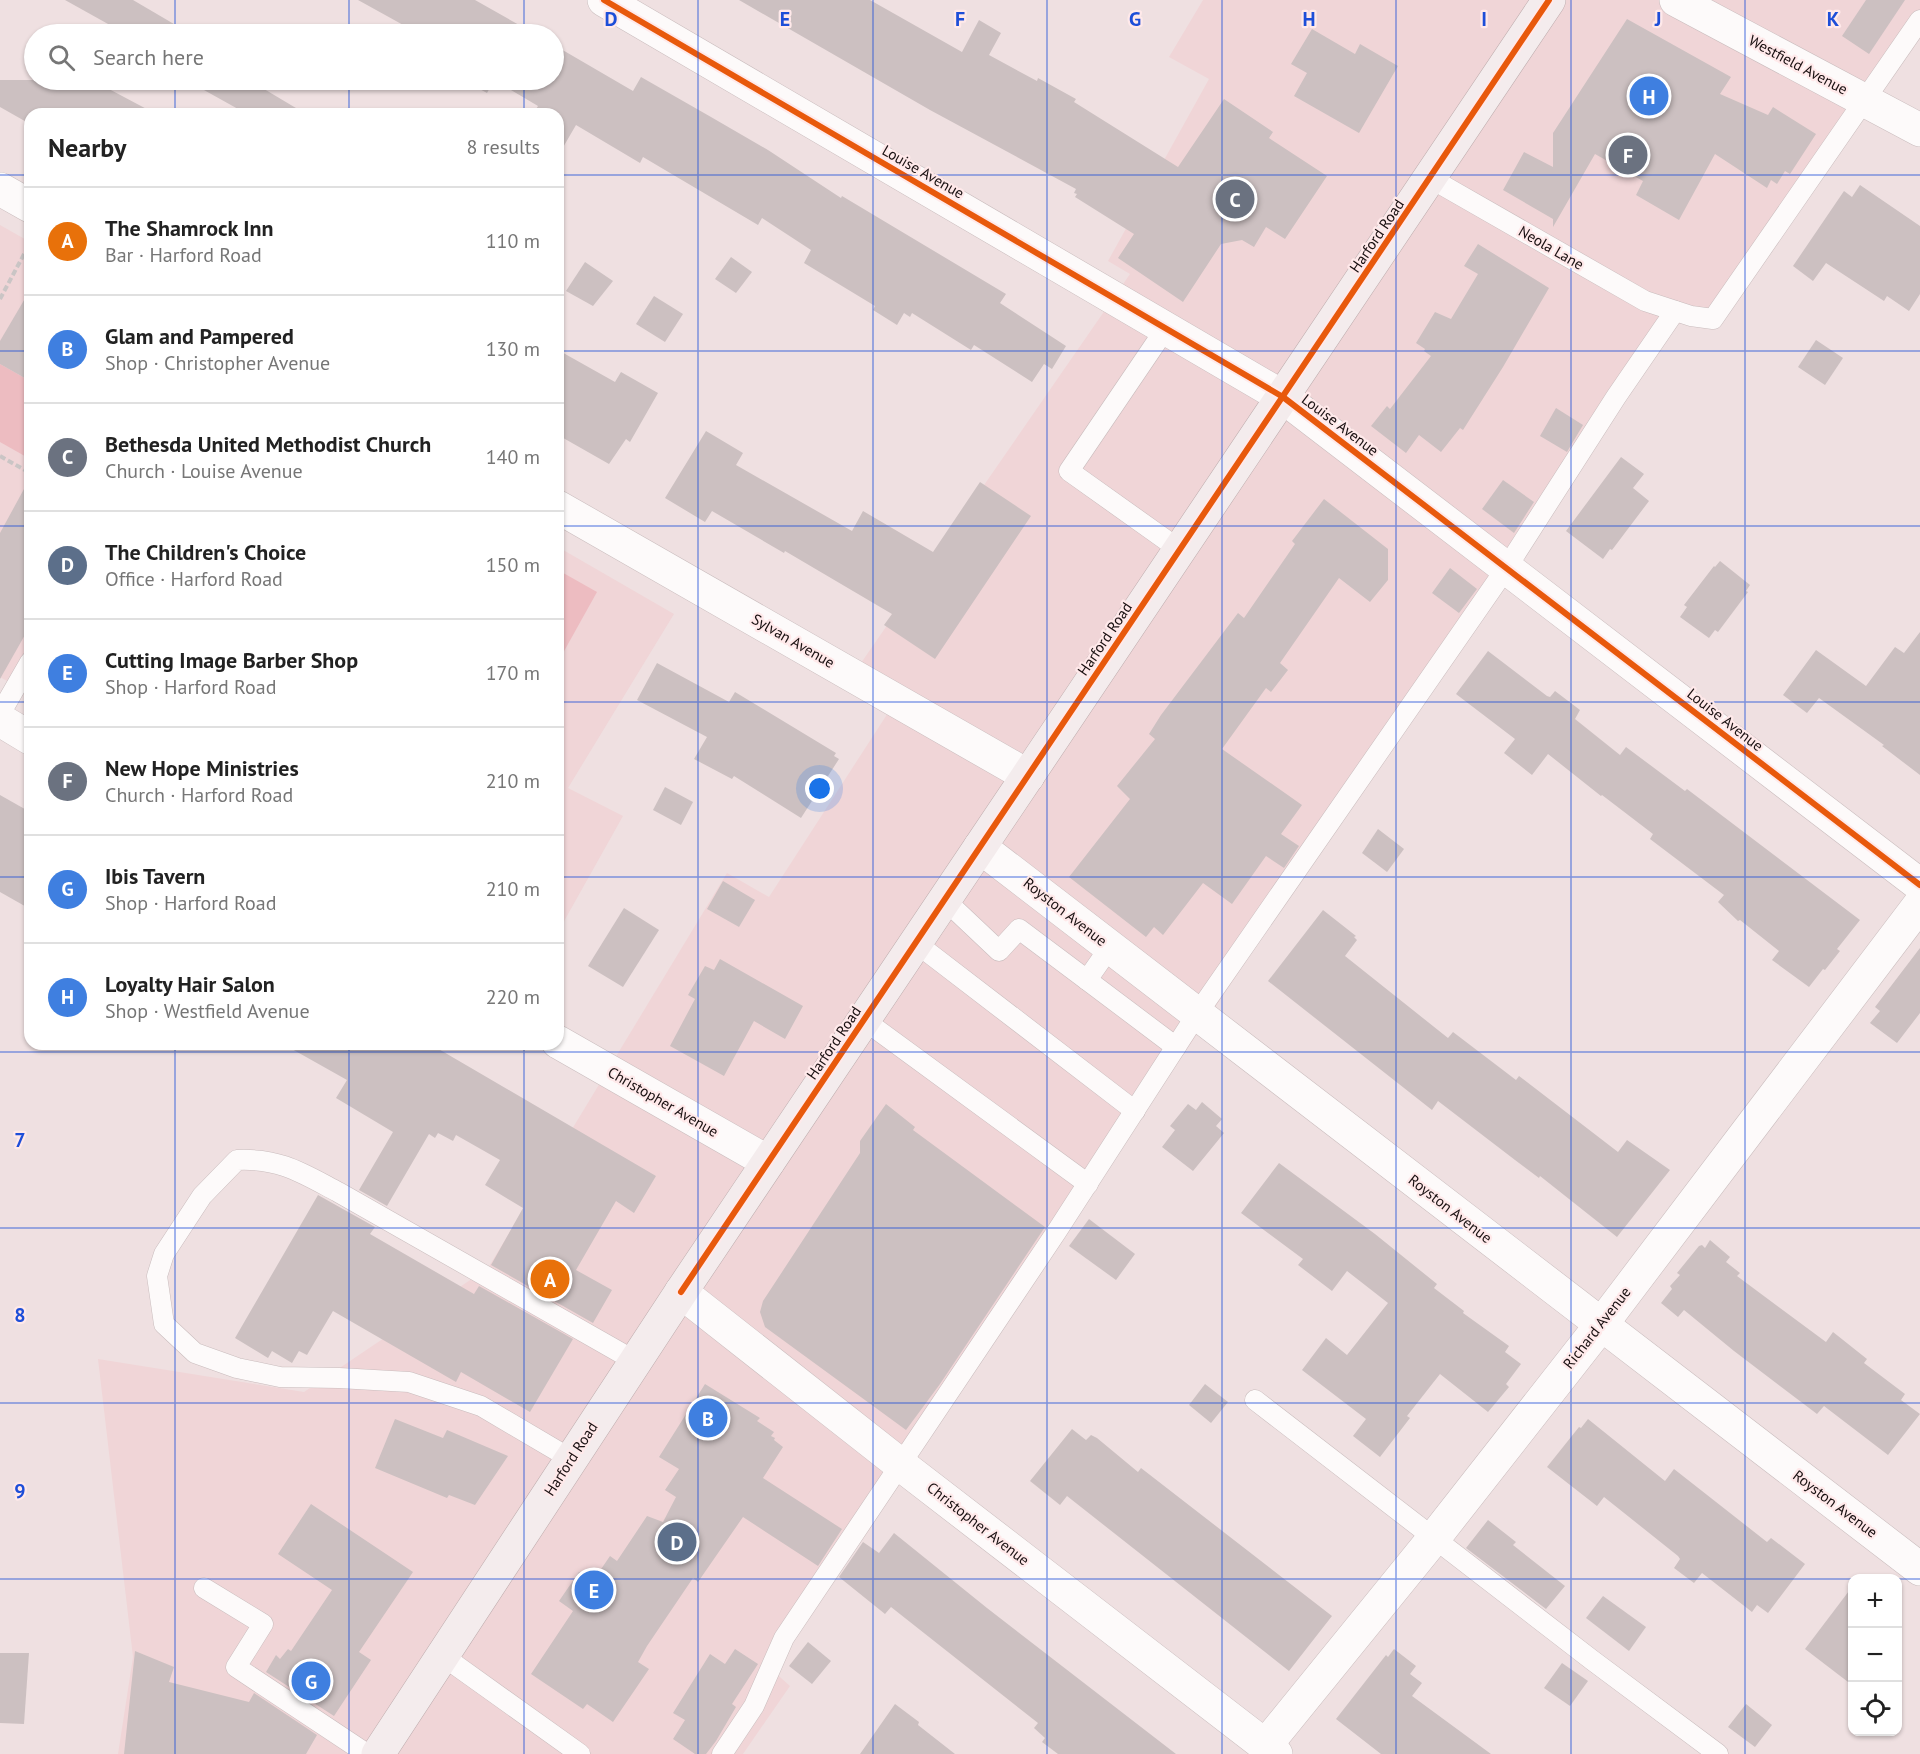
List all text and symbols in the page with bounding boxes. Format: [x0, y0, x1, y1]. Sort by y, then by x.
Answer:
text: D [605, 6, 618, 32]
text: E [780, 6, 790, 32]
text: F [955, 6, 965, 32]
text: G [1129, 6, 1141, 32]
text: H [1302, 6, 1316, 32]
text: I [1481, 6, 1487, 32]
text: J [1654, 6, 1661, 32]
text: K [1827, 6, 1840, 32]
search box [24, 24, 564, 90]
street label: Westfield Avenue [1745, 30, 1851, 99]
icon: search [45, 41, 78, 74]
text: Search here [93, 43, 204, 71]
pin: H [1630, 74, 1668, 118]
text: Nearby [48, 131, 126, 164]
pin: F [1608, 132, 1648, 178]
text: 8 results [467, 134, 540, 160]
street label: Louise Avenue [879, 141, 968, 203]
pin: C [1216, 176, 1254, 222]
street label: Harford Road [1345, 195, 1408, 276]
text: The Shamrock Inn [105, 214, 274, 242]
street label: Neola Lane [1515, 221, 1587, 274]
text: A [61, 228, 74, 254]
text: 110 m [486, 228, 540, 254]
text: Bar · Harford Road [105, 242, 262, 268]
text: Glam and Pampered [105, 322, 294, 350]
text: B [62, 336, 73, 362]
text: 130 m [486, 336, 540, 362]
text: Shop · Christopher Avenue [105, 350, 330, 376]
street label: Louise Avenue [1298, 390, 1382, 460]
text: Bethesda United Methodist Church [105, 430, 431, 458]
text: C [62, 444, 73, 470]
text: 140 m [486, 444, 540, 470]
text: Church · Louise Avenue [105, 458, 303, 484]
text: The Children's Choice [105, 538, 306, 566]
text: D [61, 552, 74, 578]
text: 150 m [486, 552, 540, 578]
text: Office · Harford Road [105, 566, 283, 592]
street label: Harford Road [1073, 598, 1136, 679]
street label: Sylvan Avenue [748, 609, 838, 672]
text: Cutting Image Barber Shop [105, 646, 358, 674]
text: E [62, 660, 73, 686]
text: 170 m [486, 660, 540, 686]
text: Shop · Harford Road [105, 674, 276, 700]
street label: Louise Avenue [1683, 684, 1767, 755]
text: New Hope Ministries [105, 754, 299, 782]
text: F [62, 768, 73, 794]
text: 210 m [486, 768, 540, 794]
your location [805, 774, 834, 803]
text: Church · Harford Road [105, 782, 293, 808]
text: Ibis Tavern [105, 862, 205, 890]
street label: Royston Avenue [1020, 873, 1111, 950]
text: G [61, 876, 74, 902]
text: 210 m [486, 876, 540, 902]
text: Shop · Harford Road [105, 890, 276, 916]
text: Loyalty Hair Salon [105, 970, 275, 998]
text: H [61, 984, 74, 1010]
text: 220 m [486, 984, 540, 1010]
text: Shop · Westfield Avenue [105, 998, 310, 1024]
street label: Harford Road [802, 1002, 865, 1083]
street label: Christopher Avenue [605, 1062, 722, 1141]
text: 7 [14, 1127, 26, 1153]
street label: Royston Avenue [1405, 1170, 1496, 1247]
pin: A [530, 1256, 570, 1302]
street label: Richard Avenue [1559, 1283, 1635, 1373]
text: 8 [14, 1302, 26, 1328]
pin: B [688, 1396, 728, 1440]
street label: Harford Road [540, 1418, 601, 1499]
street label: Royston Avenue [1789, 1466, 1881, 1542]
text: 9 [14, 1478, 26, 1504]
street label: Christopher Avenue [923, 1478, 1033, 1569]
pin: D [658, 1520, 696, 1564]
pin: E [574, 1568, 614, 1612]
map controls [1848, 1574, 1902, 1736]
button: + [1848, 1574, 1902, 1628]
button: − [1848, 1628, 1902, 1682]
pin: G [292, 1658, 330, 1704]
button: locate [1848, 1682, 1902, 1736]

